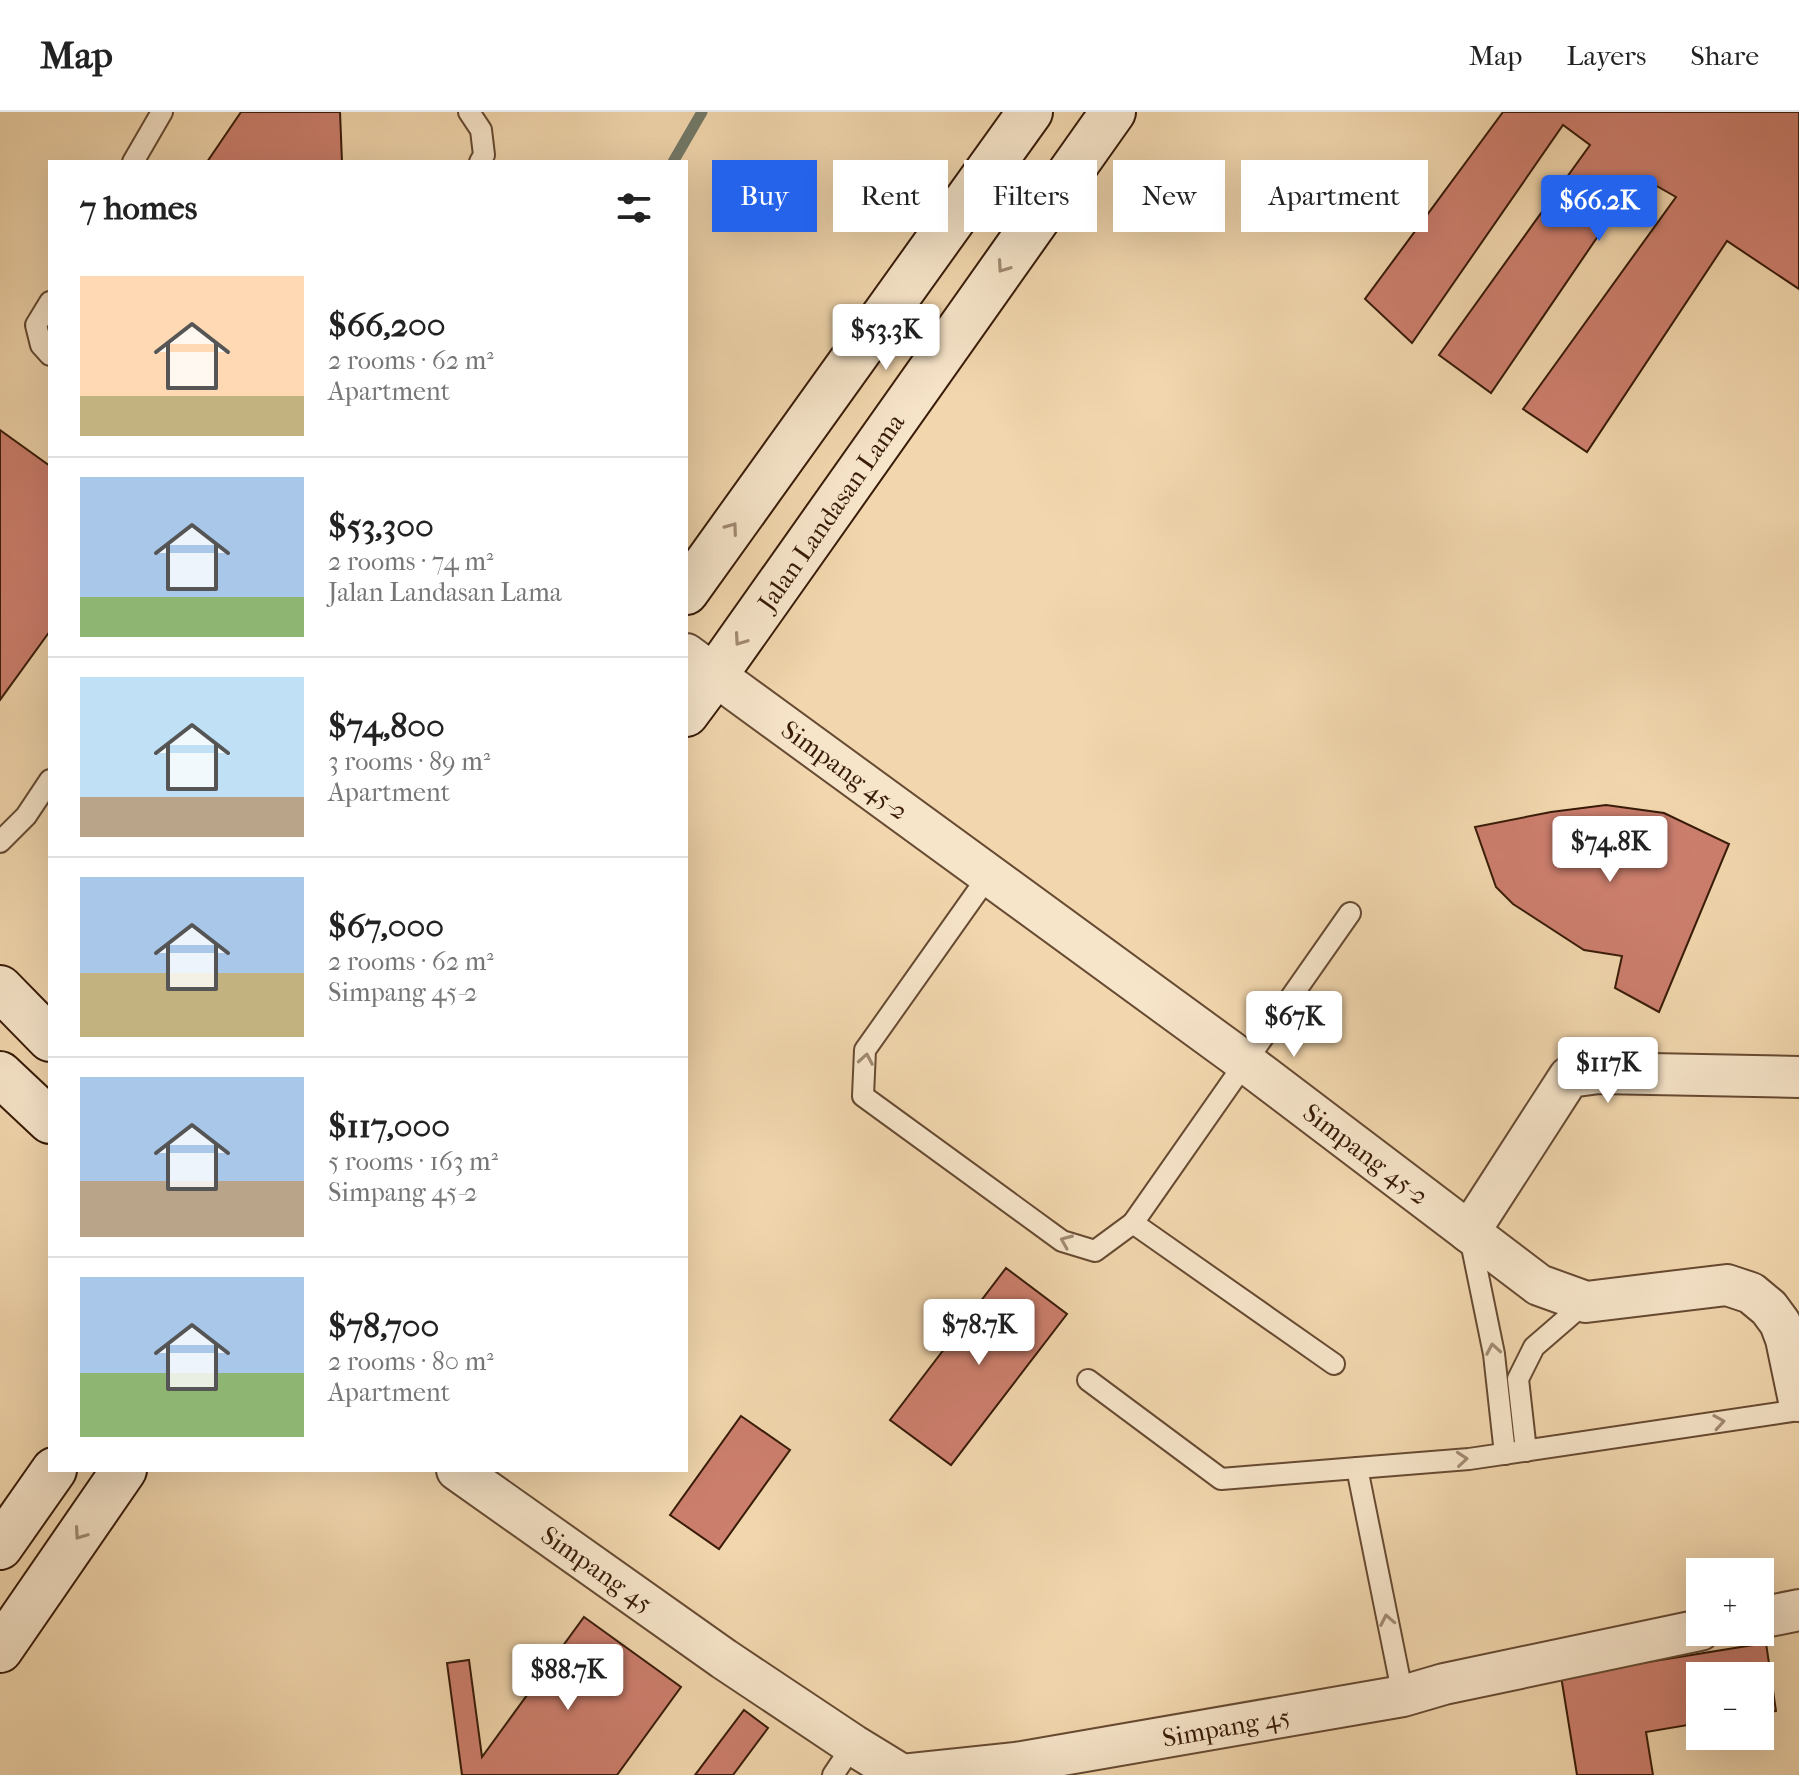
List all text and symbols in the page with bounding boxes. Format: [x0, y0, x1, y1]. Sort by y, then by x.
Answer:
text: Map [40, 33, 113, 78]
text: Map [1469, 39, 1522, 72]
text: Layers [1566, 39, 1646, 72]
text: Share [1690, 39, 1759, 72]
chip: Buy [712, 160, 817, 232]
chip: Rent [833, 160, 948, 232]
chip: Filters [964, 160, 1097, 232]
chip: New [1113, 160, 1225, 232]
chip: Apartment [1241, 160, 1428, 232]
pin: $66.2K [1534, 175, 1664, 243]
text: $66.2K [1559, 185, 1639, 216]
icon: filters [612, 186, 656, 230]
text: 7 homes [80, 188, 197, 228]
one-way arrow [998, 259, 1013, 273]
pin: $53.3K [821, 304, 951, 372]
text: $66,200 [328, 305, 446, 345]
icon: home [144, 308, 240, 404]
text: $53.3K [851, 314, 921, 345]
text: 2 rooms · 62 m² [328, 345, 494, 376]
text: Apartment [328, 376, 450, 407]
street label: Jalan Landasan Lama [751, 407, 912, 619]
text: $53,300 [328, 506, 434, 546]
icon: home [144, 509, 240, 605]
one-way arrow [722, 523, 736, 537]
text: 2 rooms · 74 m² [328, 546, 493, 577]
text: Jalan Landasan Lama [328, 577, 562, 608]
one-way arrow [736, 631, 750, 645]
text: $74,800 [328, 706, 445, 746]
icon: home [144, 709, 240, 805]
street label: Simpang 45-2 [775, 714, 914, 827]
text: 3 rooms · 89 m² [328, 746, 490, 777]
text: Apartment [328, 777, 450, 808]
pin: $74.8K [1545, 816, 1675, 884]
text: $74.8K [1570, 826, 1650, 857]
text: $67,000 [328, 906, 444, 946]
icon: home [144, 909, 240, 1005]
text: 2 rooms · 62 m² [328, 946, 494, 977]
text: Simpang 45-2 [328, 977, 477, 1008]
pin: $67K [1247, 991, 1341, 1059]
text: $67K [1264, 1001, 1324, 1032]
pin: $117K [1552, 1037, 1664, 1105]
text: $117K [1576, 1047, 1640, 1078]
one-way arrow [857, 1052, 874, 1065]
street label: Simpang 45-2 [1297, 1097, 1435, 1212]
text: $117,000 [328, 1106, 450, 1146]
icon: home [144, 1109, 240, 1205]
text: 5 rooms · 163 m² [328, 1146, 498, 1177]
text: Simpang 45-2 [328, 1177, 477, 1208]
one-way arrow [1060, 1234, 1075, 1250]
pin: $78.7K [914, 1299, 1044, 1367]
text: $78,700 [328, 1306, 439, 1346]
icon: home [144, 1309, 240, 1405]
text: $78.7K [942, 1309, 1016, 1340]
one-way arrow [1485, 1342, 1502, 1356]
text: 2 rooms · 80 m² [328, 1346, 494, 1377]
text: Apartment [328, 1377, 450, 1408]
one-way arrow [1712, 1414, 1726, 1431]
one-way arrow [1456, 1451, 1469, 1468]
street label: Simpang 45 [535, 1520, 659, 1619]
one-way arrow [75, 1526, 90, 1540]
map controls [1686, 1558, 1774, 1750]
button: + [1686, 1558, 1774, 1646]
one-way arrow [1380, 1613, 1397, 1626]
pin: $88.7K [503, 1644, 633, 1712]
text: $88.7K [530, 1654, 606, 1685]
button: − [1686, 1662, 1774, 1750]
street label: Simpang 45 [1160, 1701, 1292, 1754]

